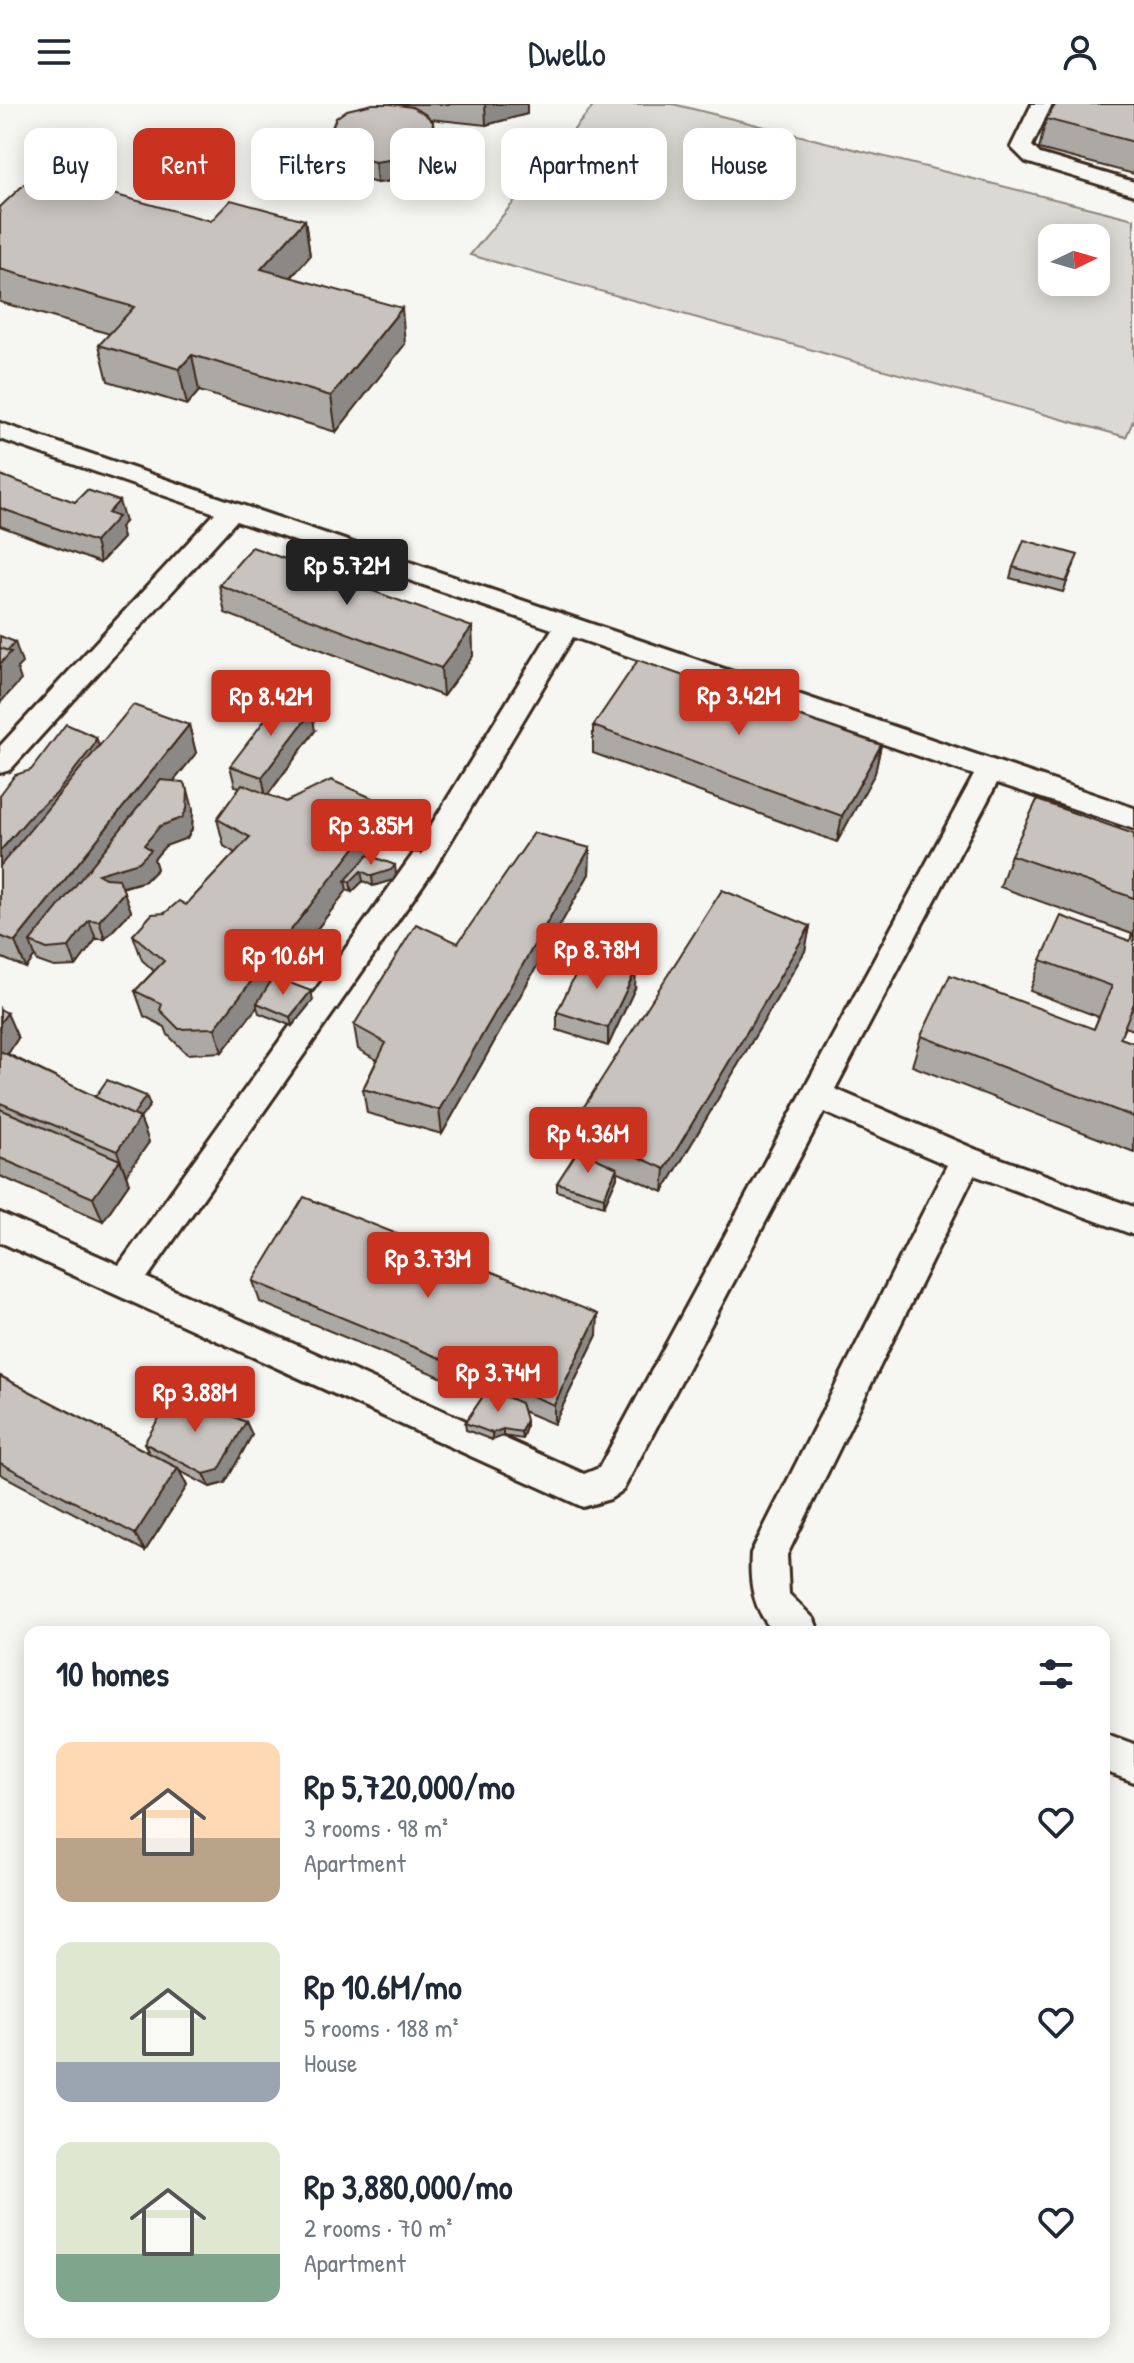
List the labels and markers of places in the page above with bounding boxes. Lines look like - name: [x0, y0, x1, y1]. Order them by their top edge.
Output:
- pin: Rp 5.72M: [264, 539, 430, 607]
- pin: Rp 3.42M: [656, 669, 822, 737]
- pin: Rp 8.42M: [188, 670, 354, 738]
- pin: Rp 3.85M: [288, 799, 454, 867]
- pin: Rp 8.78M: [514, 923, 680, 991]
- pin: Rp 10.6M: [200, 929, 366, 997]
- pin: Rp 4.36M: [505, 1107, 671, 1175]
- pin: Rp 3.73M: [345, 1232, 511, 1300]
- pin: Rp 3.74M: [415, 1346, 581, 1414]
- pin: Rp 3.88M: [112, 1366, 278, 1434]

